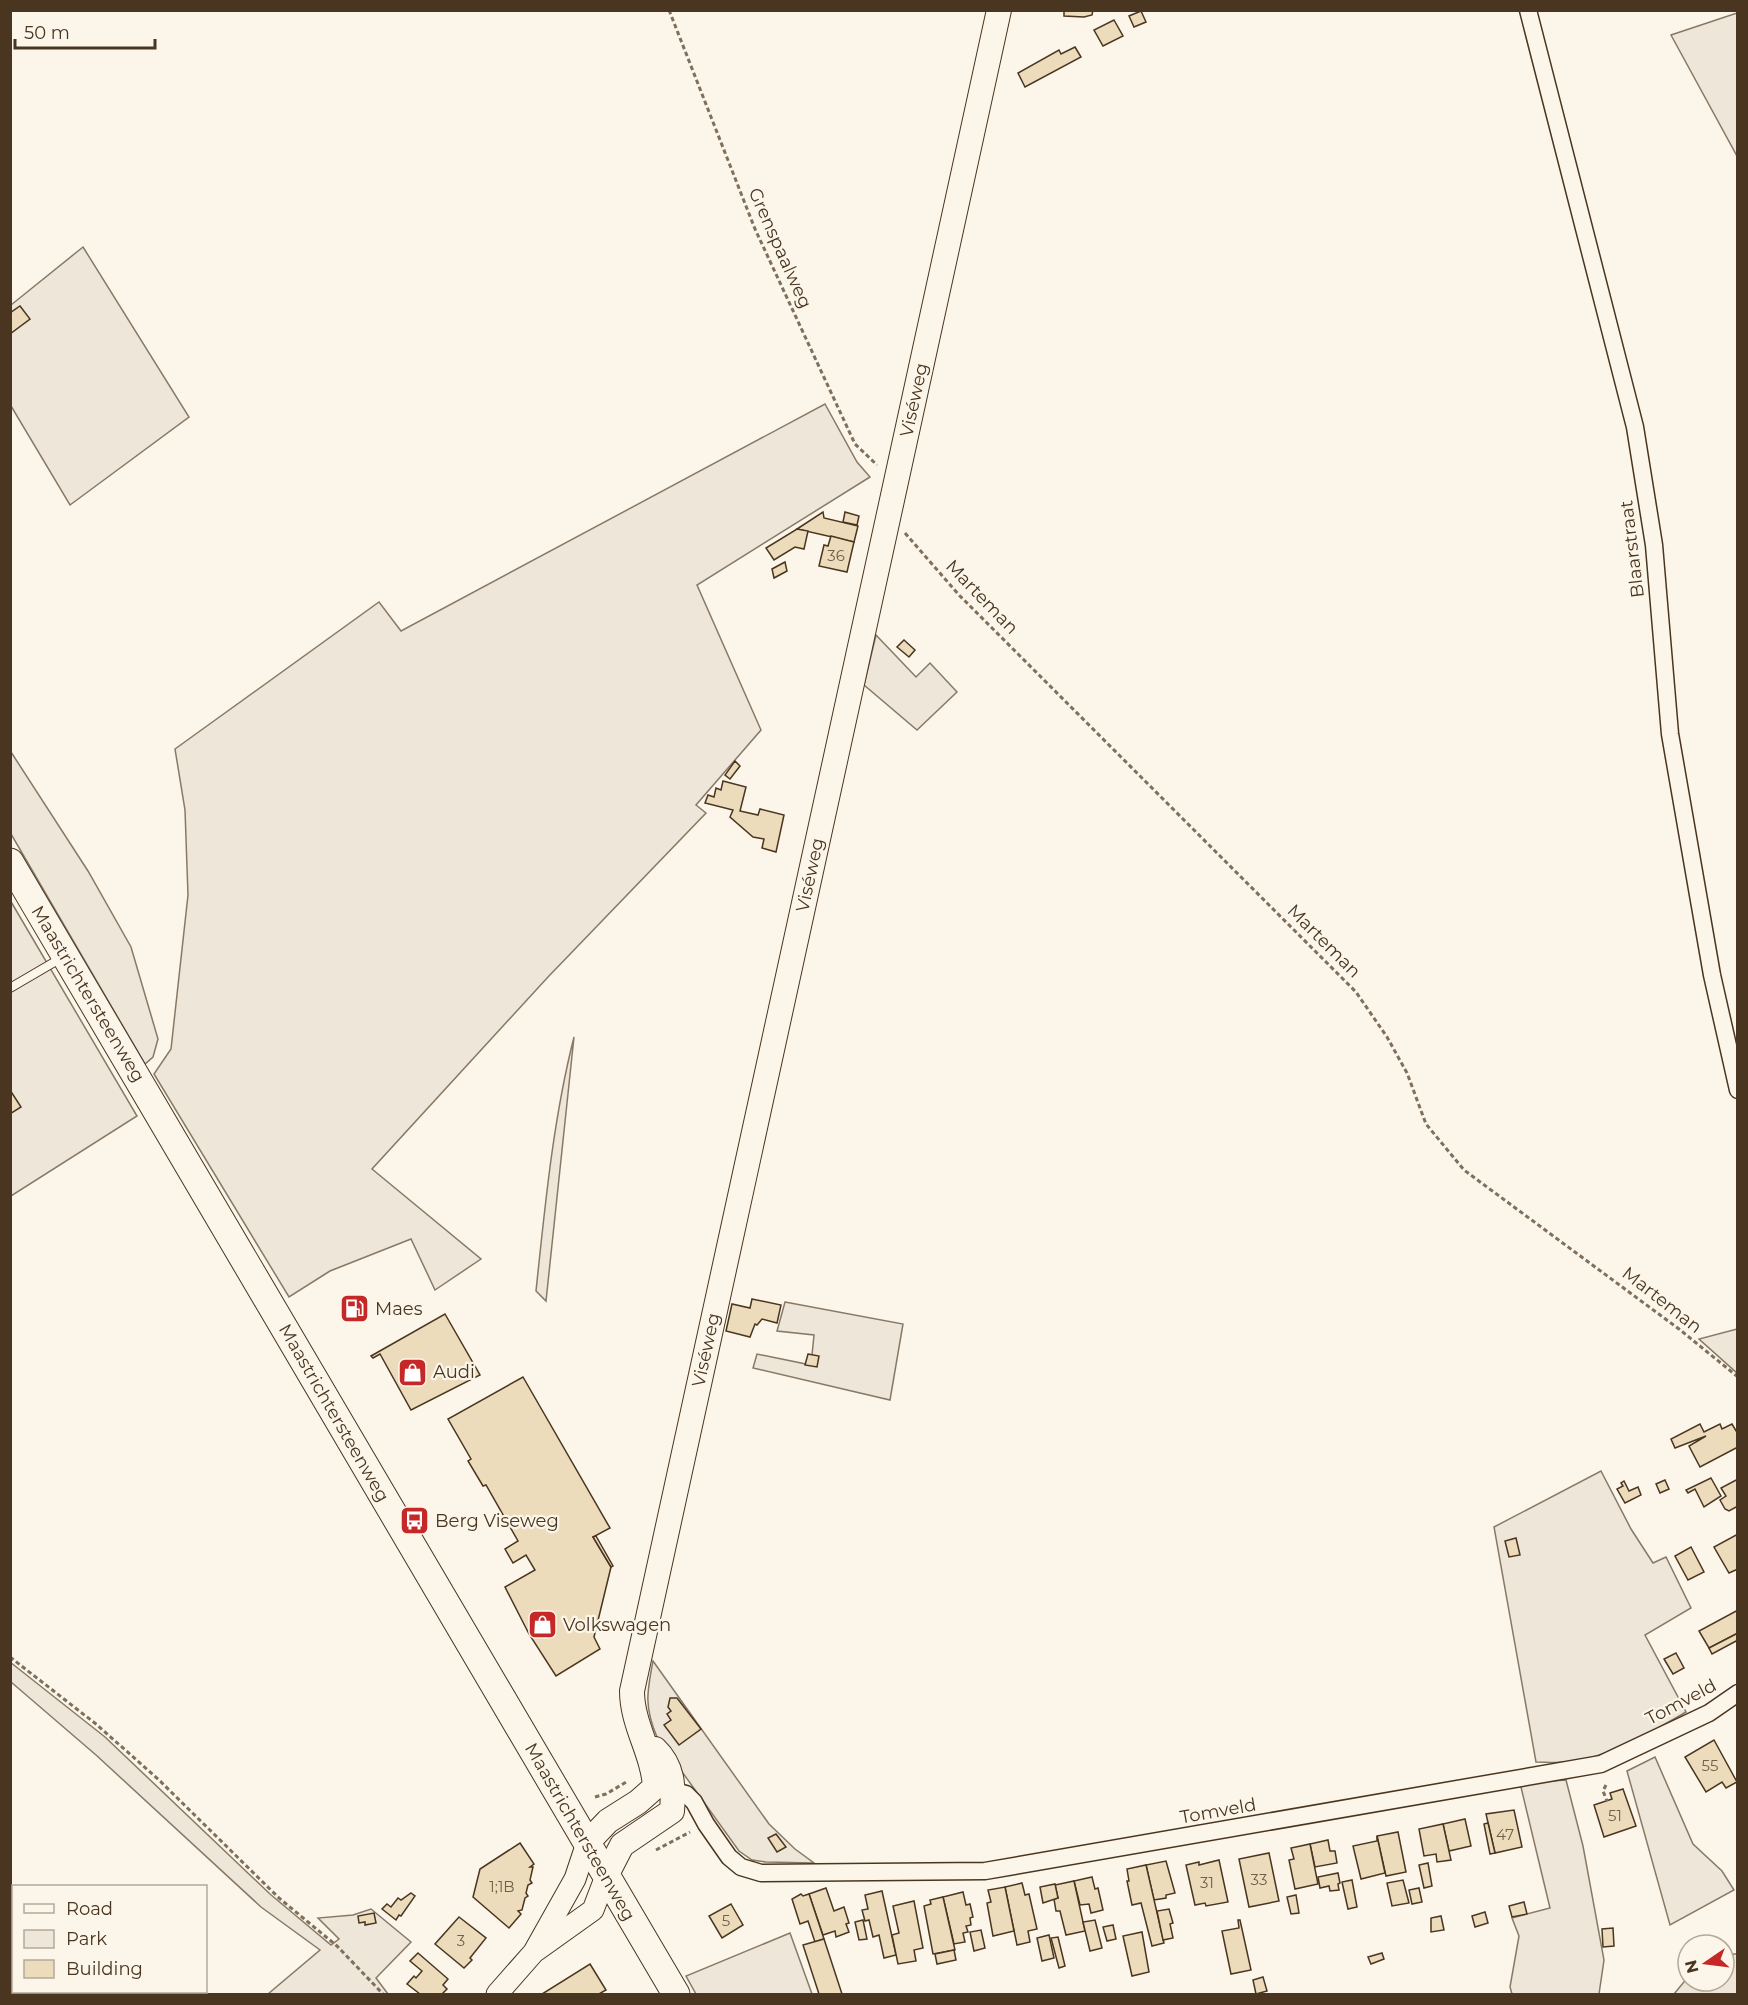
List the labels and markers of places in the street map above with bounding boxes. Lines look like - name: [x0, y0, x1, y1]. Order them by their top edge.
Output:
- fuel station icon: Maes: [338, 1293, 370, 1325]
- place label: Maes: [375, 1298, 423, 1320]
- shop icon: Audi: [396, 1356, 428, 1388]
- place label: Audi: [433, 1361, 475, 1383]
- bus stop icon: Berg Viseweg: [398, 1505, 430, 1537]
- place label: Berg Viseweg: [435, 1510, 559, 1532]
- shop icon: Volkswagen: [526, 1609, 558, 1641]
- place label: Volkswagen: [563, 1614, 671, 1636]

